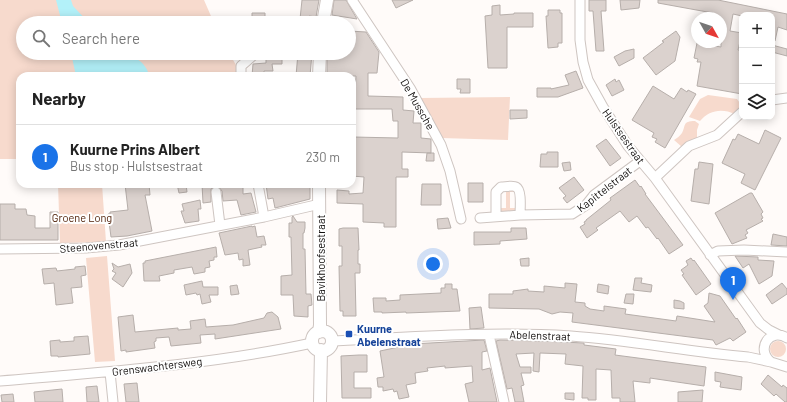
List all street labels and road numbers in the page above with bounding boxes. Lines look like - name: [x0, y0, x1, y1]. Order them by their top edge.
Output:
- street label: De Mussche: [398, 76, 438, 132]
- street label: Hulstsestraat: [600, 106, 648, 166]
- street label: Kapittelstraat: [574, 164, 634, 214]
- street label: Bavikhoofsestraat: [314, 215, 327, 301]
- street label: Steenovenstraat: [59, 235, 139, 255]
- street label: Abelenstraat: [509, 327, 571, 343]
- street label: Grenswachtersweg: [111, 354, 203, 378]

